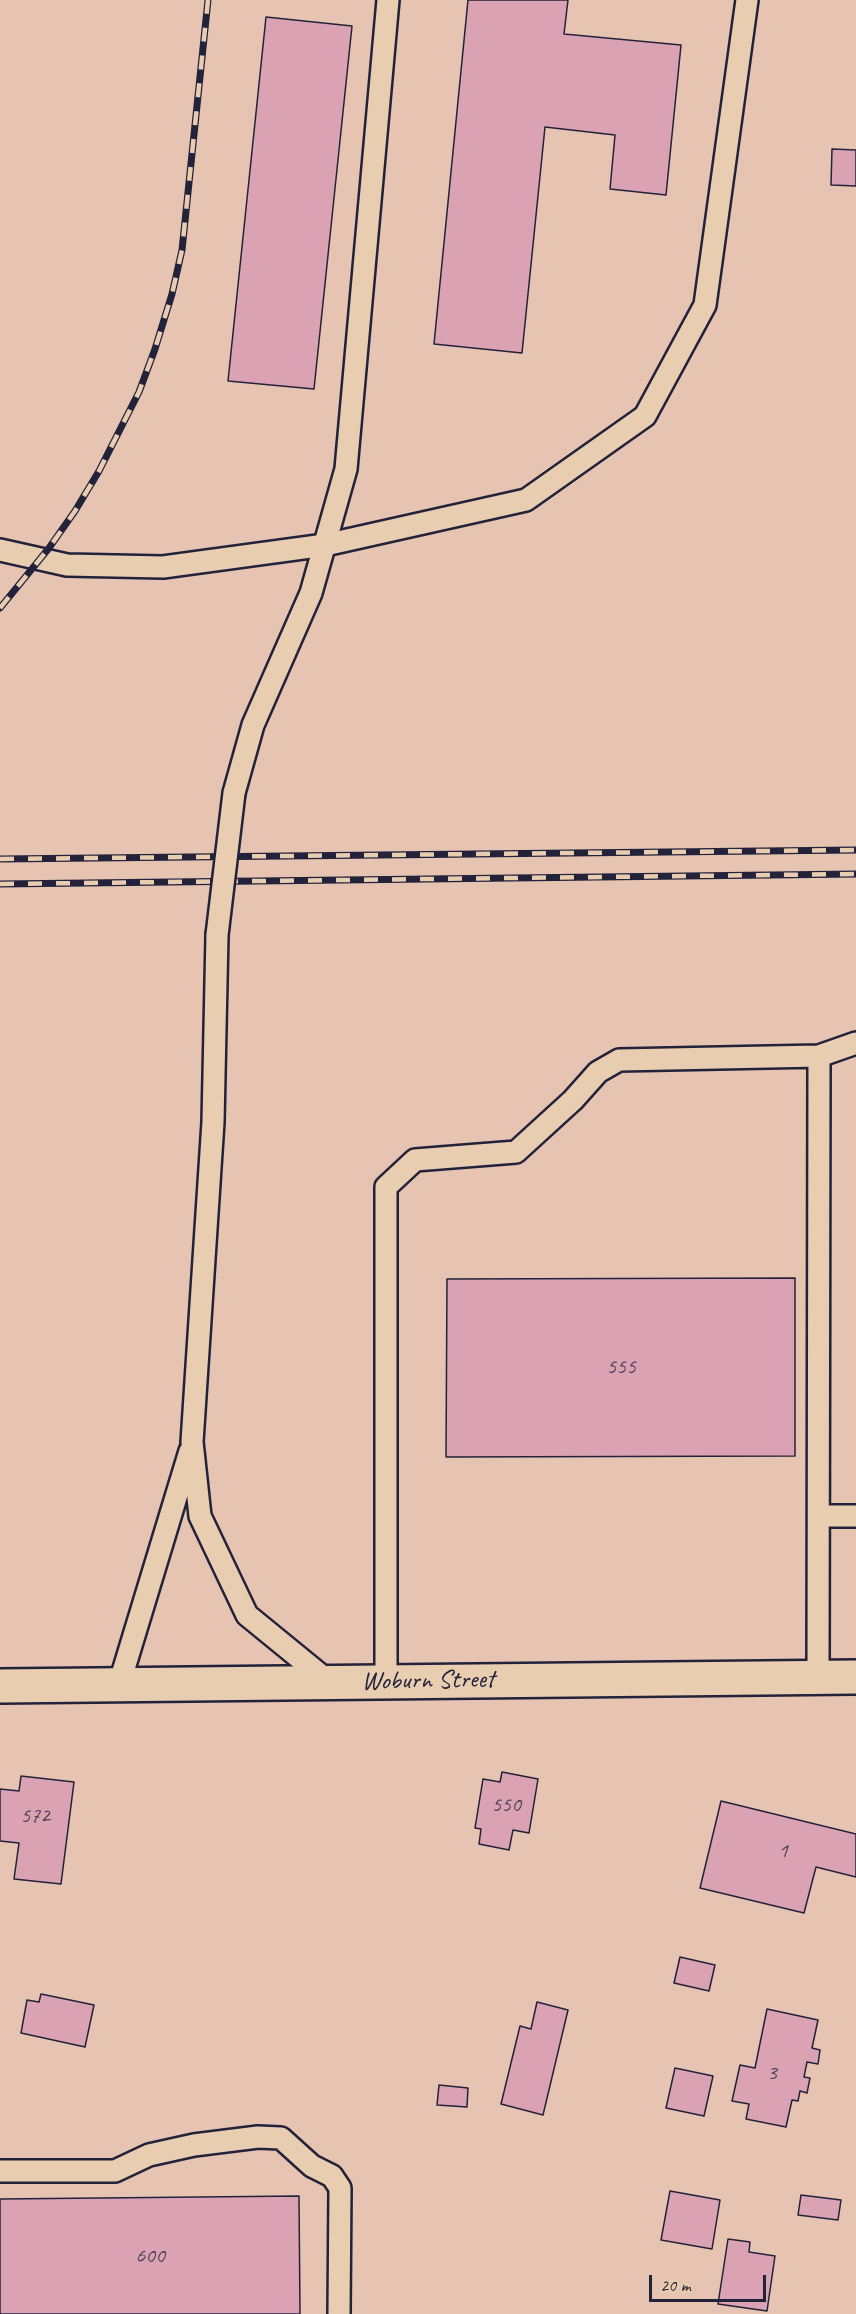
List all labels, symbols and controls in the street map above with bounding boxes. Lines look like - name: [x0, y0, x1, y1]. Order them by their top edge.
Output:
- house number: 555: [606, 1354, 636, 1380]
- street label: Woburn Street: [361, 1664, 495, 1698]
- house number: 550: [491, 1792, 521, 1818]
- house number: 572: [20, 1803, 50, 1829]
- house number: 1: [778, 1838, 788, 1864]
- house number: 3: [767, 2060, 777, 2086]
- house number: 600: [135, 2243, 165, 2269]
- scale bar: [652, 2263, 769, 2301]
- text: 20 m: [660, 2274, 691, 2296]

